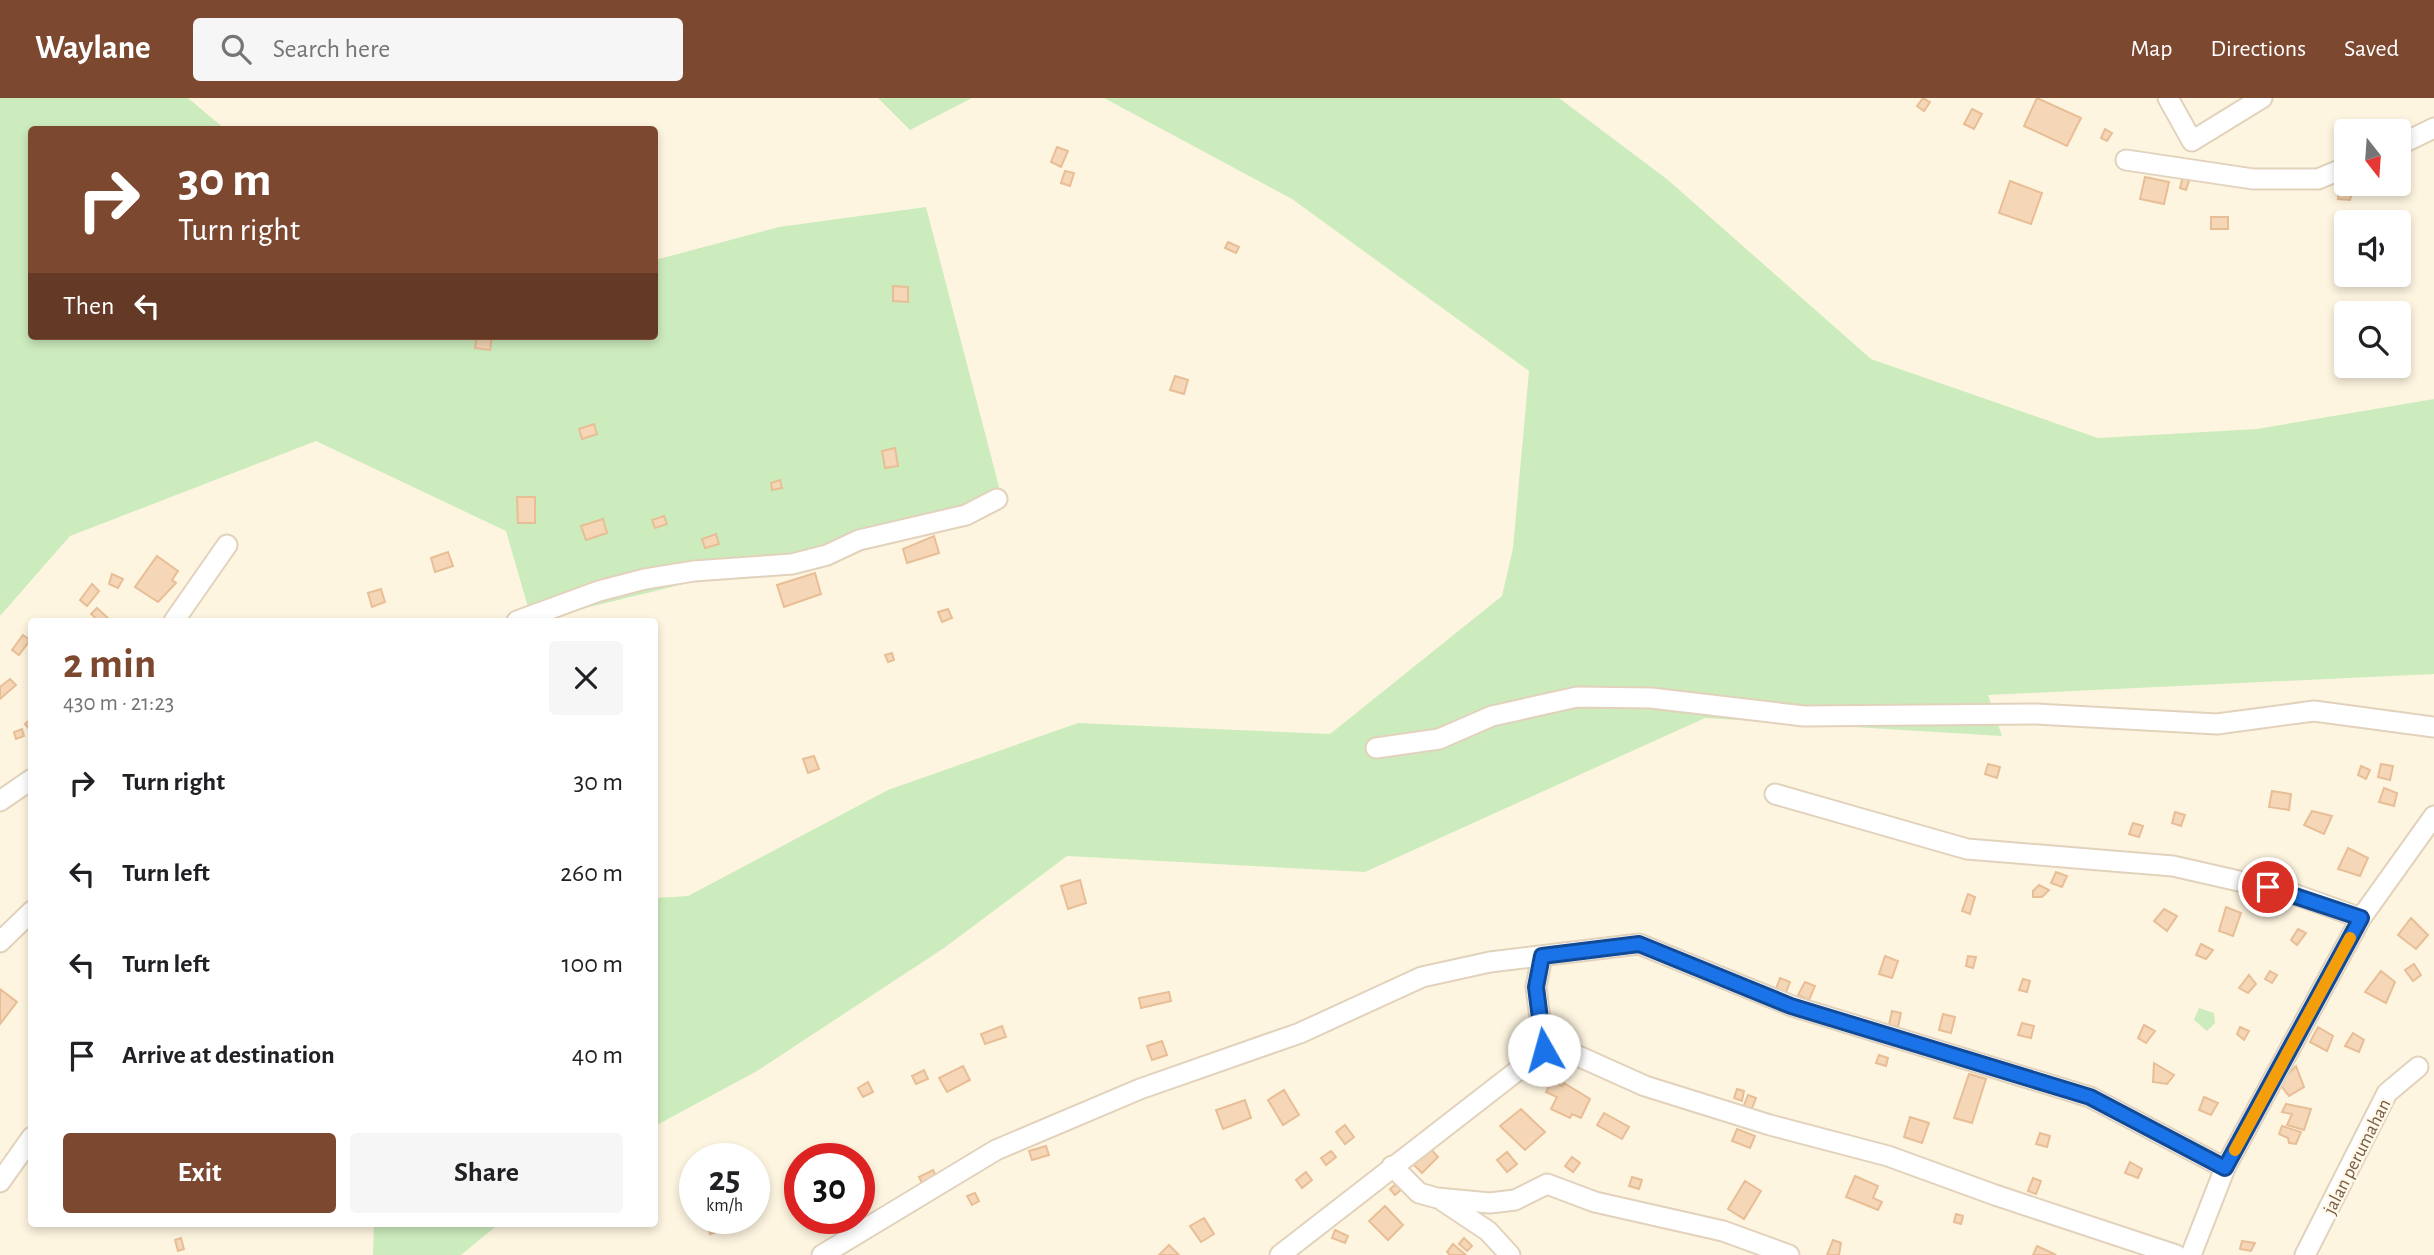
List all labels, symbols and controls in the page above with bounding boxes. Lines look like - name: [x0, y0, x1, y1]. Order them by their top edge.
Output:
- search box: [193, 18, 683, 81]
- icon: search: [217, 30, 255, 68]
- text: Waylane: [35, 32, 151, 65]
- text: Search here: [273, 36, 390, 62]
- text: Map: [2130, 37, 2172, 61]
- text: Directions: [2210, 37, 2306, 61]
- text: Saved: [2344, 37, 2399, 61]
- north arrow: [2334, 119, 2412, 196]
- map controls: [2334, 119, 2411, 378]
- icon: right: [63, 154, 154, 245]
- text: 30 m: [178, 156, 272, 205]
- button: sound: [2334, 210, 2411, 287]
- text: Turn right: [178, 214, 300, 246]
- icon: left: [128, 287, 166, 325]
- text: Then: [63, 293, 114, 319]
- button: search: [2334, 301, 2411, 378]
- button: close: [549, 641, 623, 715]
- text: 2 min: [63, 643, 156, 685]
- text: 430 m · 21:23: [63, 692, 174, 715]
- icon: right: [63, 764, 101, 802]
- text: Turn right: [122, 769, 225, 795]
- text: 30 m: [573, 769, 623, 795]
- icon: left: [63, 855, 101, 893]
- pin: [2238, 857, 2298, 917]
- text: Turn left: [122, 860, 210, 886]
- text: 260 m: [560, 860, 623, 886]
- icon: arrive: [2249, 868, 2287, 906]
- icon: left: [63, 946, 101, 984]
- text: Turn left: [122, 951, 210, 977]
- text: 100 m: [562, 951, 623, 977]
- position arrow: [1507, 1013, 1581, 1087]
- icon: arrive: [63, 1037, 101, 1075]
- text: Arrive at destination: [122, 1042, 335, 1068]
- text: 40 m: [572, 1042, 623, 1068]
- street label: jalan perumahan: [2320, 1096, 2394, 1217]
- button: Exit: [63, 1133, 336, 1213]
- button: Share: [350, 1133, 623, 1213]
- speed limit sign: 30: [784, 1143, 875, 1234]
- text: 25: [709, 1162, 740, 1197]
- text: km/h: [706, 1197, 743, 1215]

